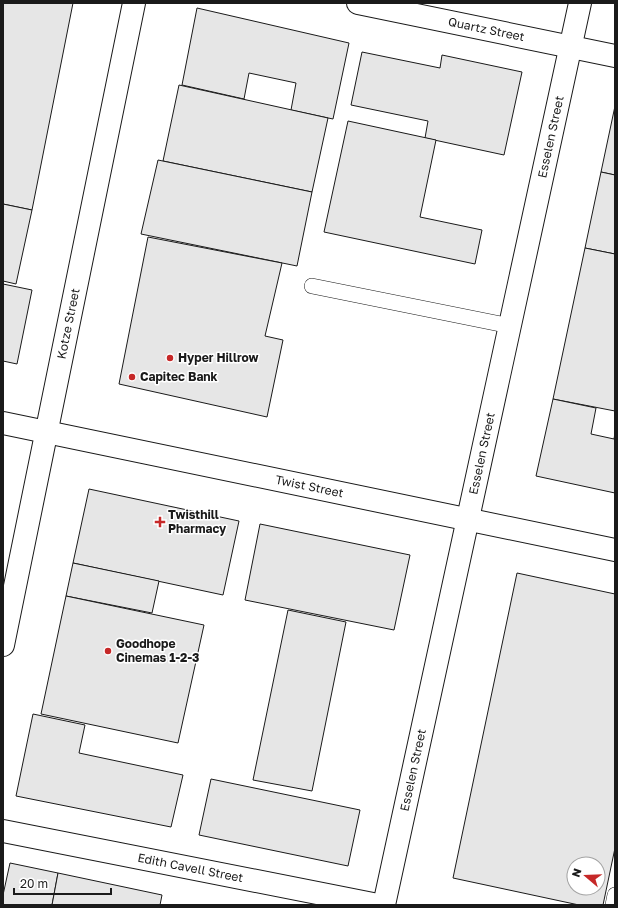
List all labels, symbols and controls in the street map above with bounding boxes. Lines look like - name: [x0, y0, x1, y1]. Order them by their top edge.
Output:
- street label: Quartz Street: [447, 14, 526, 44]
- street label: Esselen Street: [534, 94, 567, 179]
- street label: Kotze Street: [54, 287, 83, 360]
- place label: Hyper Hillrow: [178, 350, 259, 365]
- marker: Hyper Hillrow: [165, 353, 175, 363]
- place label: Capitec Bank: [140, 369, 218, 384]
- marker: Capitec Bank: [127, 372, 137, 382]
- street label: Esselen Street: [465, 411, 498, 496]
- street label: Twist Street: [274, 472, 345, 501]
- place label: Twisthill Pharmacy: [168, 507, 227, 536]
- marker: Twisthill Pharmacy: [155, 517, 165, 527]
- place label: Goodhope Cinemas 1-2-3: [116, 636, 199, 665]
- marker: Goodhope Cinemas 1-2-3: [103, 646, 113, 656]
- street label: Esselen Street: [397, 727, 429, 813]
- street label: Edith Cavell Street: [136, 850, 245, 885]
- north arrow: [566, 856, 606, 896]
- text: N: [569, 867, 584, 879]
- scale bar: [14, 870, 111, 896]
- text: 20 m: [20, 876, 48, 891]

